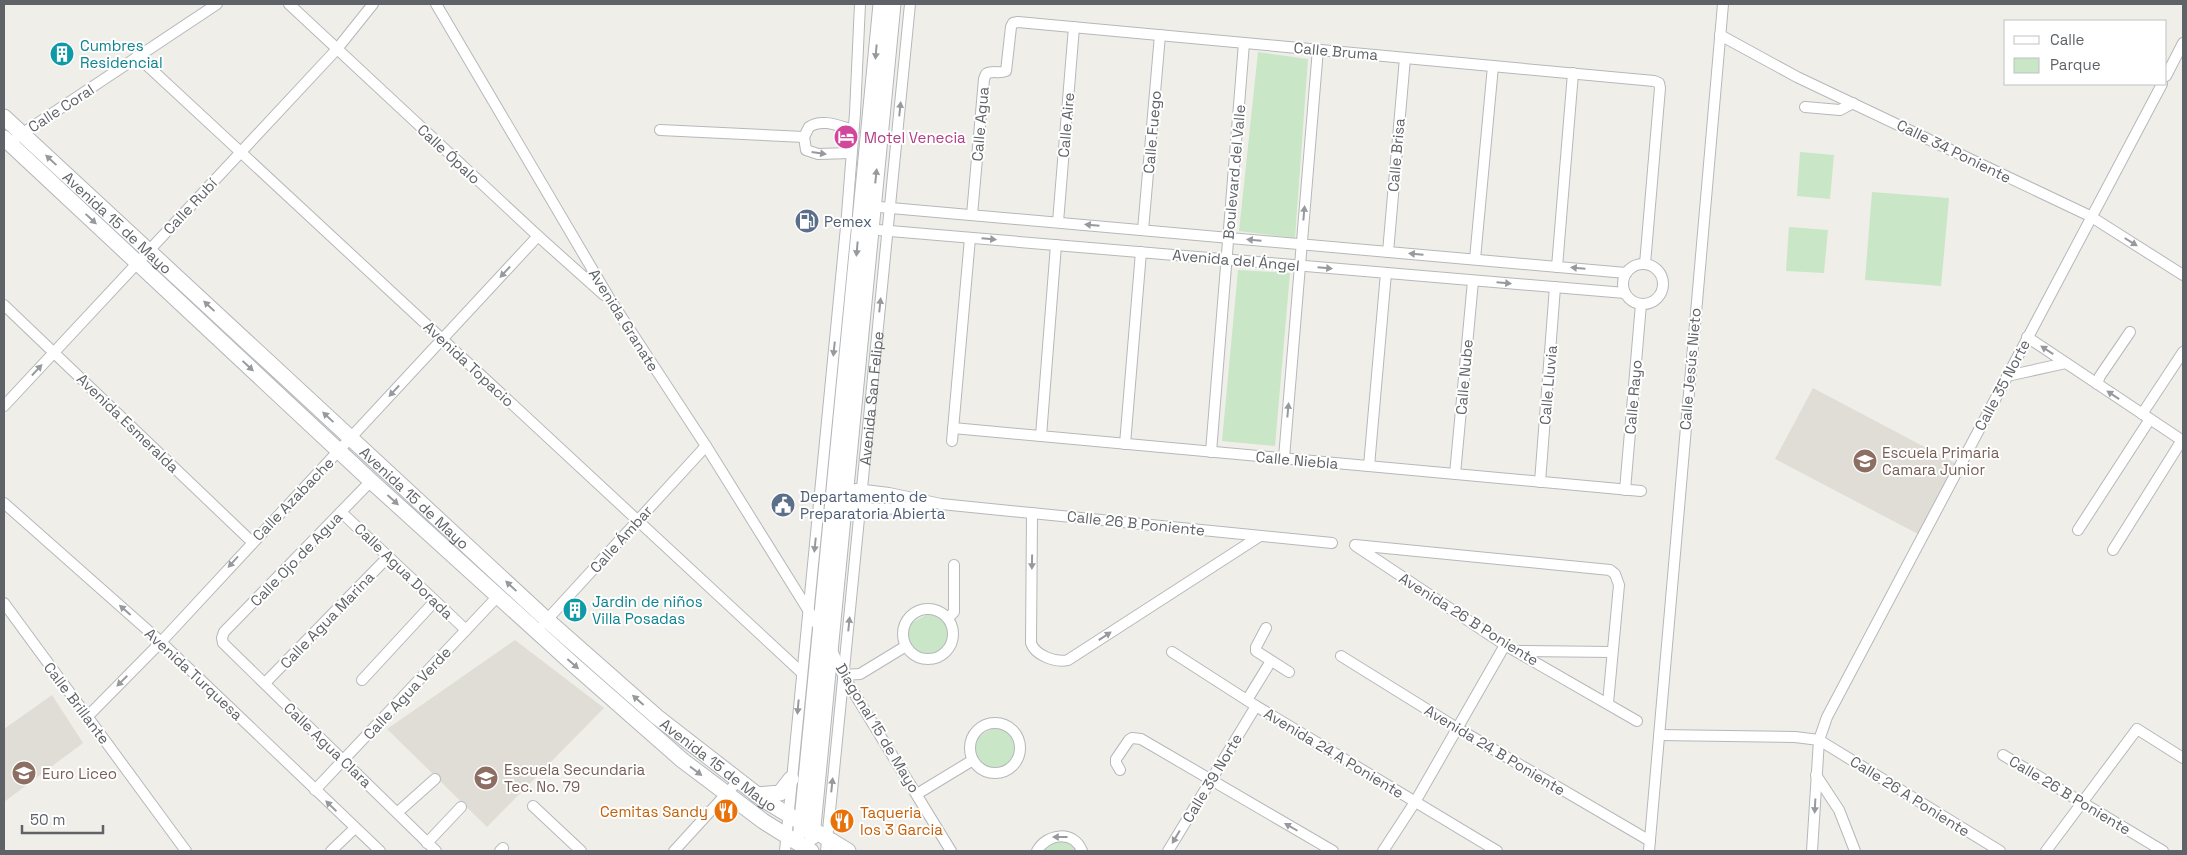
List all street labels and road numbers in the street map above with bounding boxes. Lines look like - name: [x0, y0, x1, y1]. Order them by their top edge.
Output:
- street label: Calle Bruma: [1293, 38, 1379, 64]
- street label: Calle Coral: [24, 80, 98, 136]
- street label: Calle Agua: [967, 85, 993, 162]
- street label: Calle Fuego: [1139, 90, 1165, 174]
- street label: Calle Aire: [1054, 91, 1078, 158]
- street label: Boulevard del Valle: [1219, 104, 1249, 240]
- street label: Calle 34 Poniente: [1894, 115, 2014, 187]
- street label: Calle Brisa: [1383, 117, 1409, 193]
- street label: Calle Ópalo: [413, 120, 485, 188]
- street label: Avenida 15 de Mayo: [59, 167, 176, 278]
- street label: Calle Rubí: [159, 174, 221, 238]
- street label: Avenida del Ángel: [1172, 245, 1300, 275]
- street label: Avenida Granate: [585, 265, 663, 375]
- street label: Calle Jesús Nieto: [1675, 307, 1705, 431]
- street label: Avenida Topacio: [420, 317, 518, 411]
- street label: Avenida San Felipe: [855, 330, 887, 466]
- street label: Calle 35 Norte: [1970, 336, 2034, 434]
- street label: Calle Nube: [1451, 338, 1477, 416]
- street label: Calle Lluvia: [1535, 344, 1561, 426]
- street label: Calle Rayo: [1620, 359, 1646, 435]
- street label: Avenida Esmeralda: [73, 369, 183, 477]
- street label: Avenida 15 de Mayo: [356, 442, 474, 553]
- street label: Calle Niebla: [1255, 447, 1339, 473]
- street label: Calle Azabache: [248, 453, 338, 545]
- street label: Calle Ámbar: [586, 501, 657, 577]
- street label: Calle 26 B Poniente: [1066, 506, 1206, 540]
- street label: Calle Ojo de Agua: [246, 507, 346, 610]
- street label: Calle Agua Dorada: [351, 519, 458, 623]
- street label: Calle Agua Marina: [276, 567, 378, 673]
- street label: Avenida 26 B Poniente: [1396, 568, 1542, 670]
- street label: Avenida Turquesa: [141, 624, 247, 724]
- street label: Calle Agua Verde: [359, 642, 455, 743]
- street label: Calle Brillante: [40, 658, 114, 748]
- street label: Diagonal 15 de Mayo: [832, 660, 924, 796]
- street label: Calle Agua Clara: [280, 698, 376, 792]
- street label: Avenida 24 B Poniente: [1421, 700, 1569, 800]
- street label: Avenida 24 A Poniente: [1261, 704, 1408, 802]
- street label: Avenida 15 de Mayo: [657, 714, 781, 815]
- street label: Calle 39 Norte: [1178, 730, 1246, 826]
- street label: Calle 26 A Poniente: [1847, 751, 1973, 841]
- street label: Calle 26 B Poniente: [2006, 751, 2134, 839]

